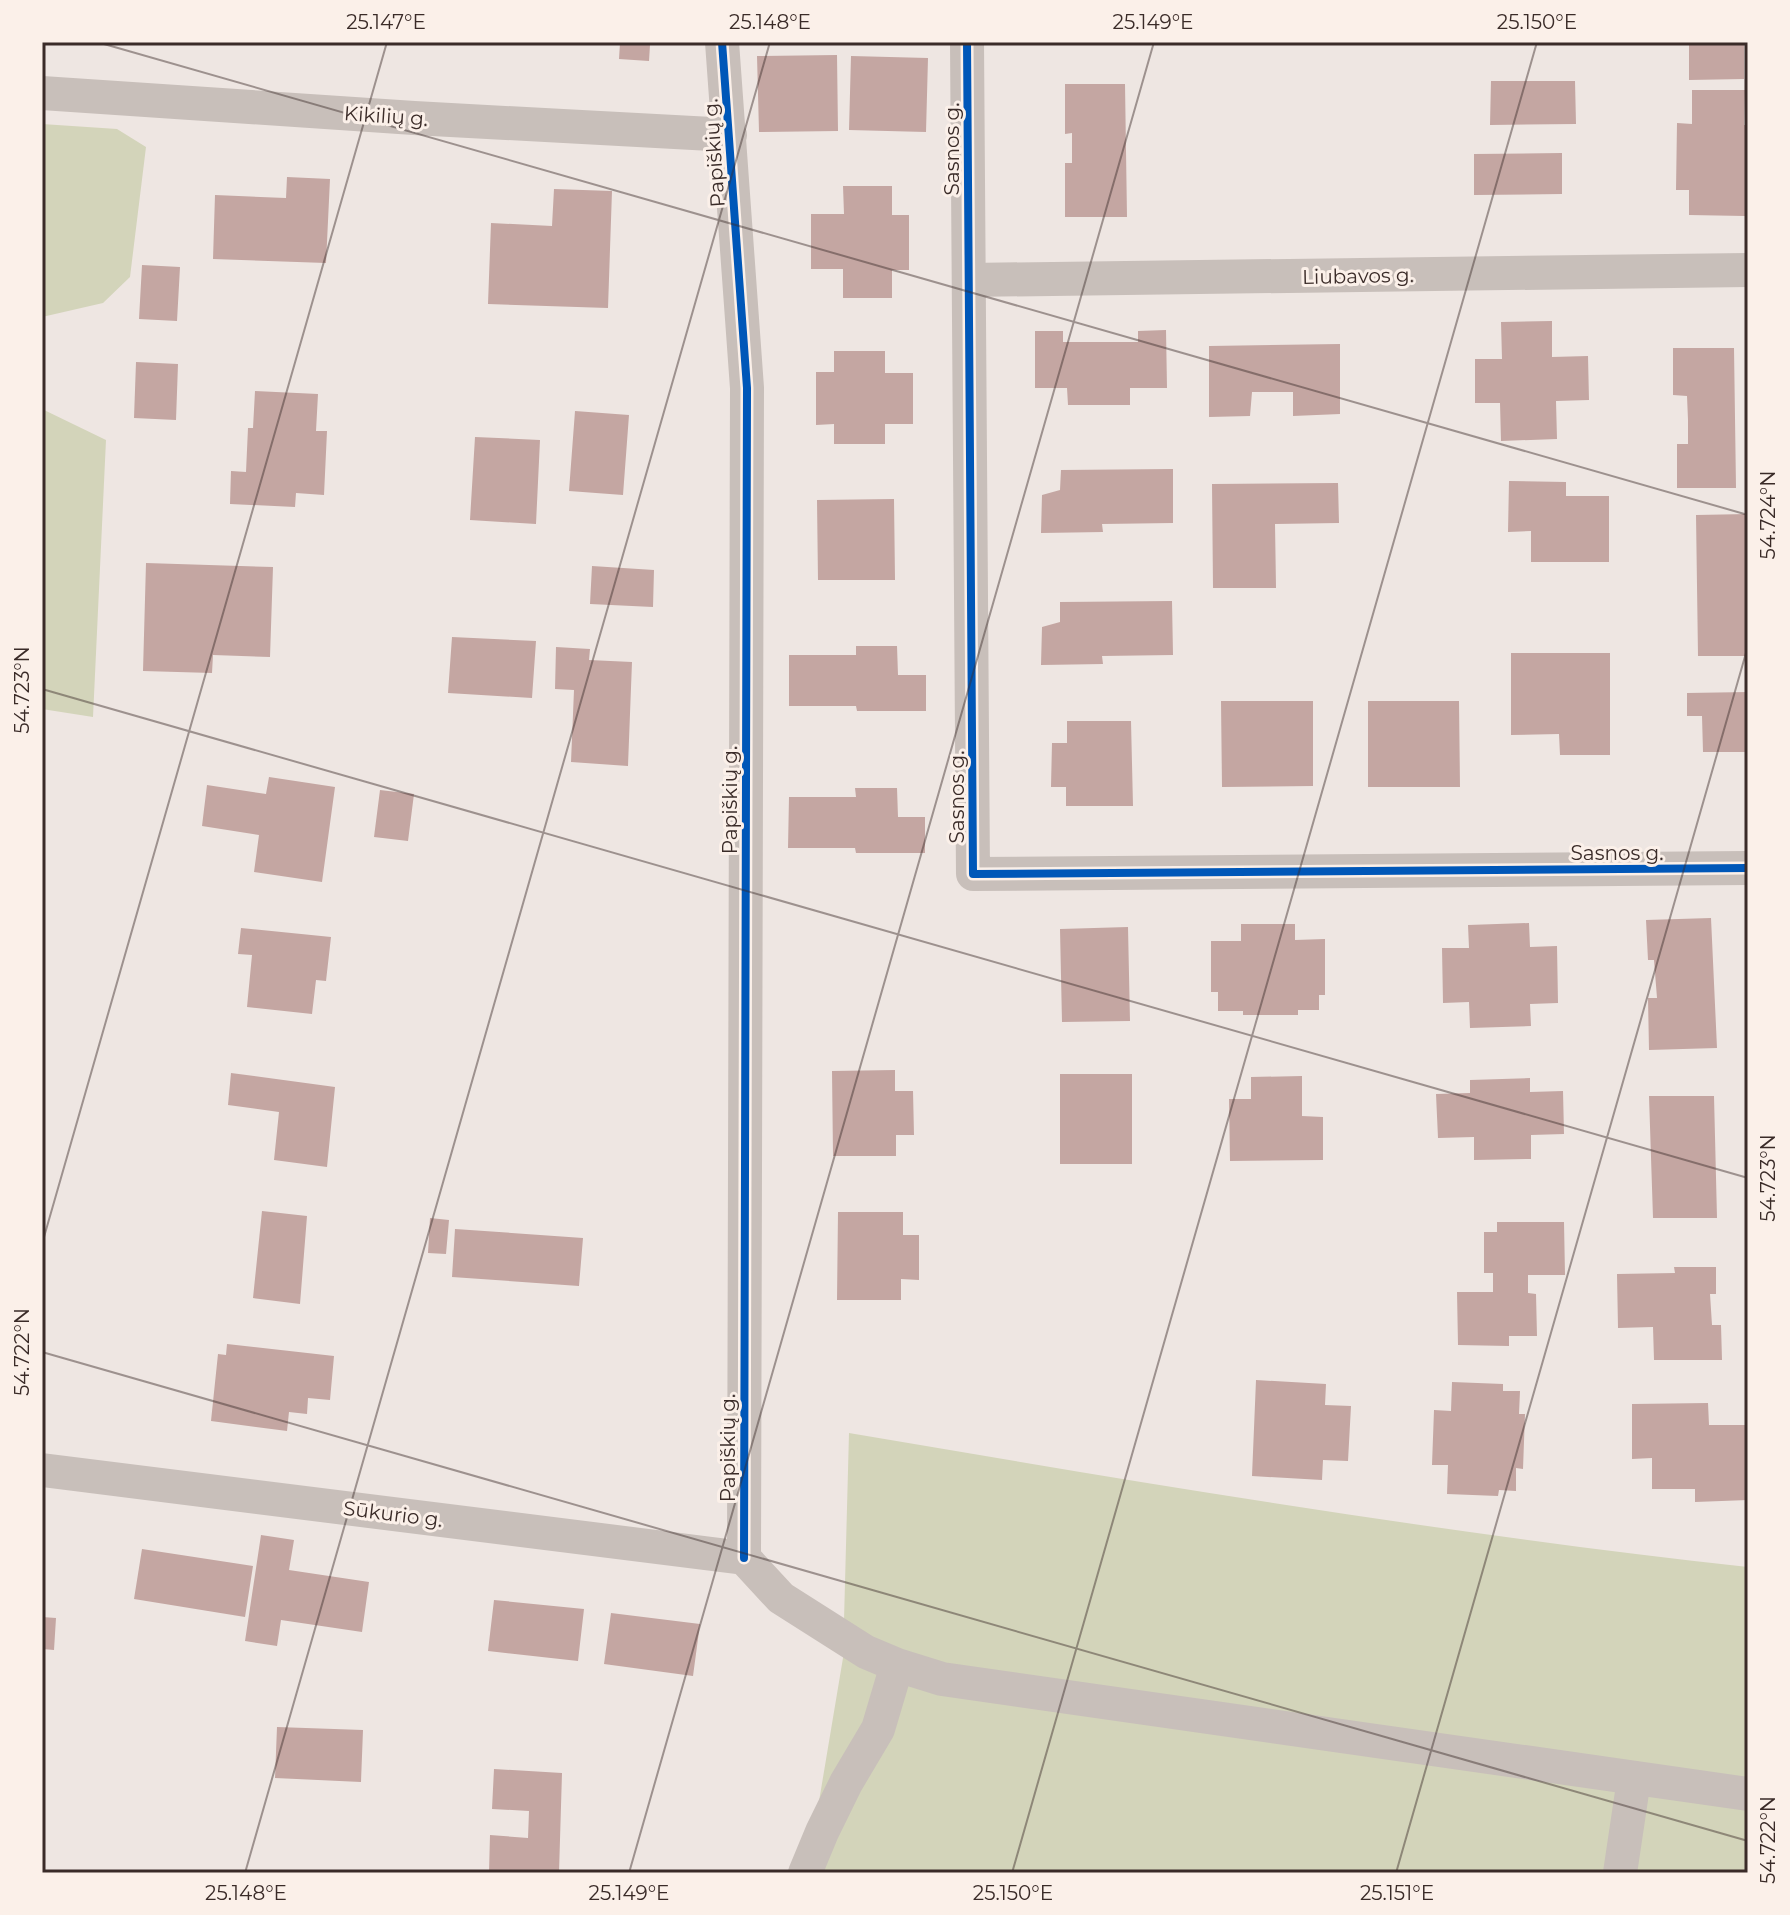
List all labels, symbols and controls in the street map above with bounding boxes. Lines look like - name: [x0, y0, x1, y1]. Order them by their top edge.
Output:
- text: 25.147°E: [346, 10, 426, 34]
- text: 25.148°E: [729, 10, 811, 34]
- text: 25.149°E: [1113, 10, 1193, 34]
- text: 25.150°E: [1497, 10, 1577, 34]
- street label: Papiškių g.: [698, 98, 730, 208]
- street label: Kikilių g.: [343, 101, 429, 131]
- street label: Sasnos g.: [940, 103, 964, 195]
- street label: Liubavos g.: [1302, 263, 1414, 289]
- text: 54.724°N: [1756, 471, 1780, 559]
- text: 54.723°N: [10, 646, 34, 734]
- street label: Papiškių g.: [718, 746, 742, 854]
- street label: Sasnos g.: [945, 751, 969, 843]
- street label: Sasnos g.: [1571, 841, 1663, 865]
- text: 54.723°N: [1756, 1134, 1780, 1222]
- text: 54.722°N: [10, 1308, 34, 1396]
- street label: Papiškių g.: [716, 1394, 740, 1502]
- street label: Sūkurio g.: [342, 1496, 444, 1532]
- text: 54.722°N: [1756, 1796, 1780, 1884]
- text: 25.148°E: [205, 1881, 287, 1905]
- text: 25.149°E: [589, 1881, 669, 1905]
- text: 25.150°E: [973, 1881, 1053, 1905]
- text: 25.151°E: [1360, 1881, 1434, 1905]

